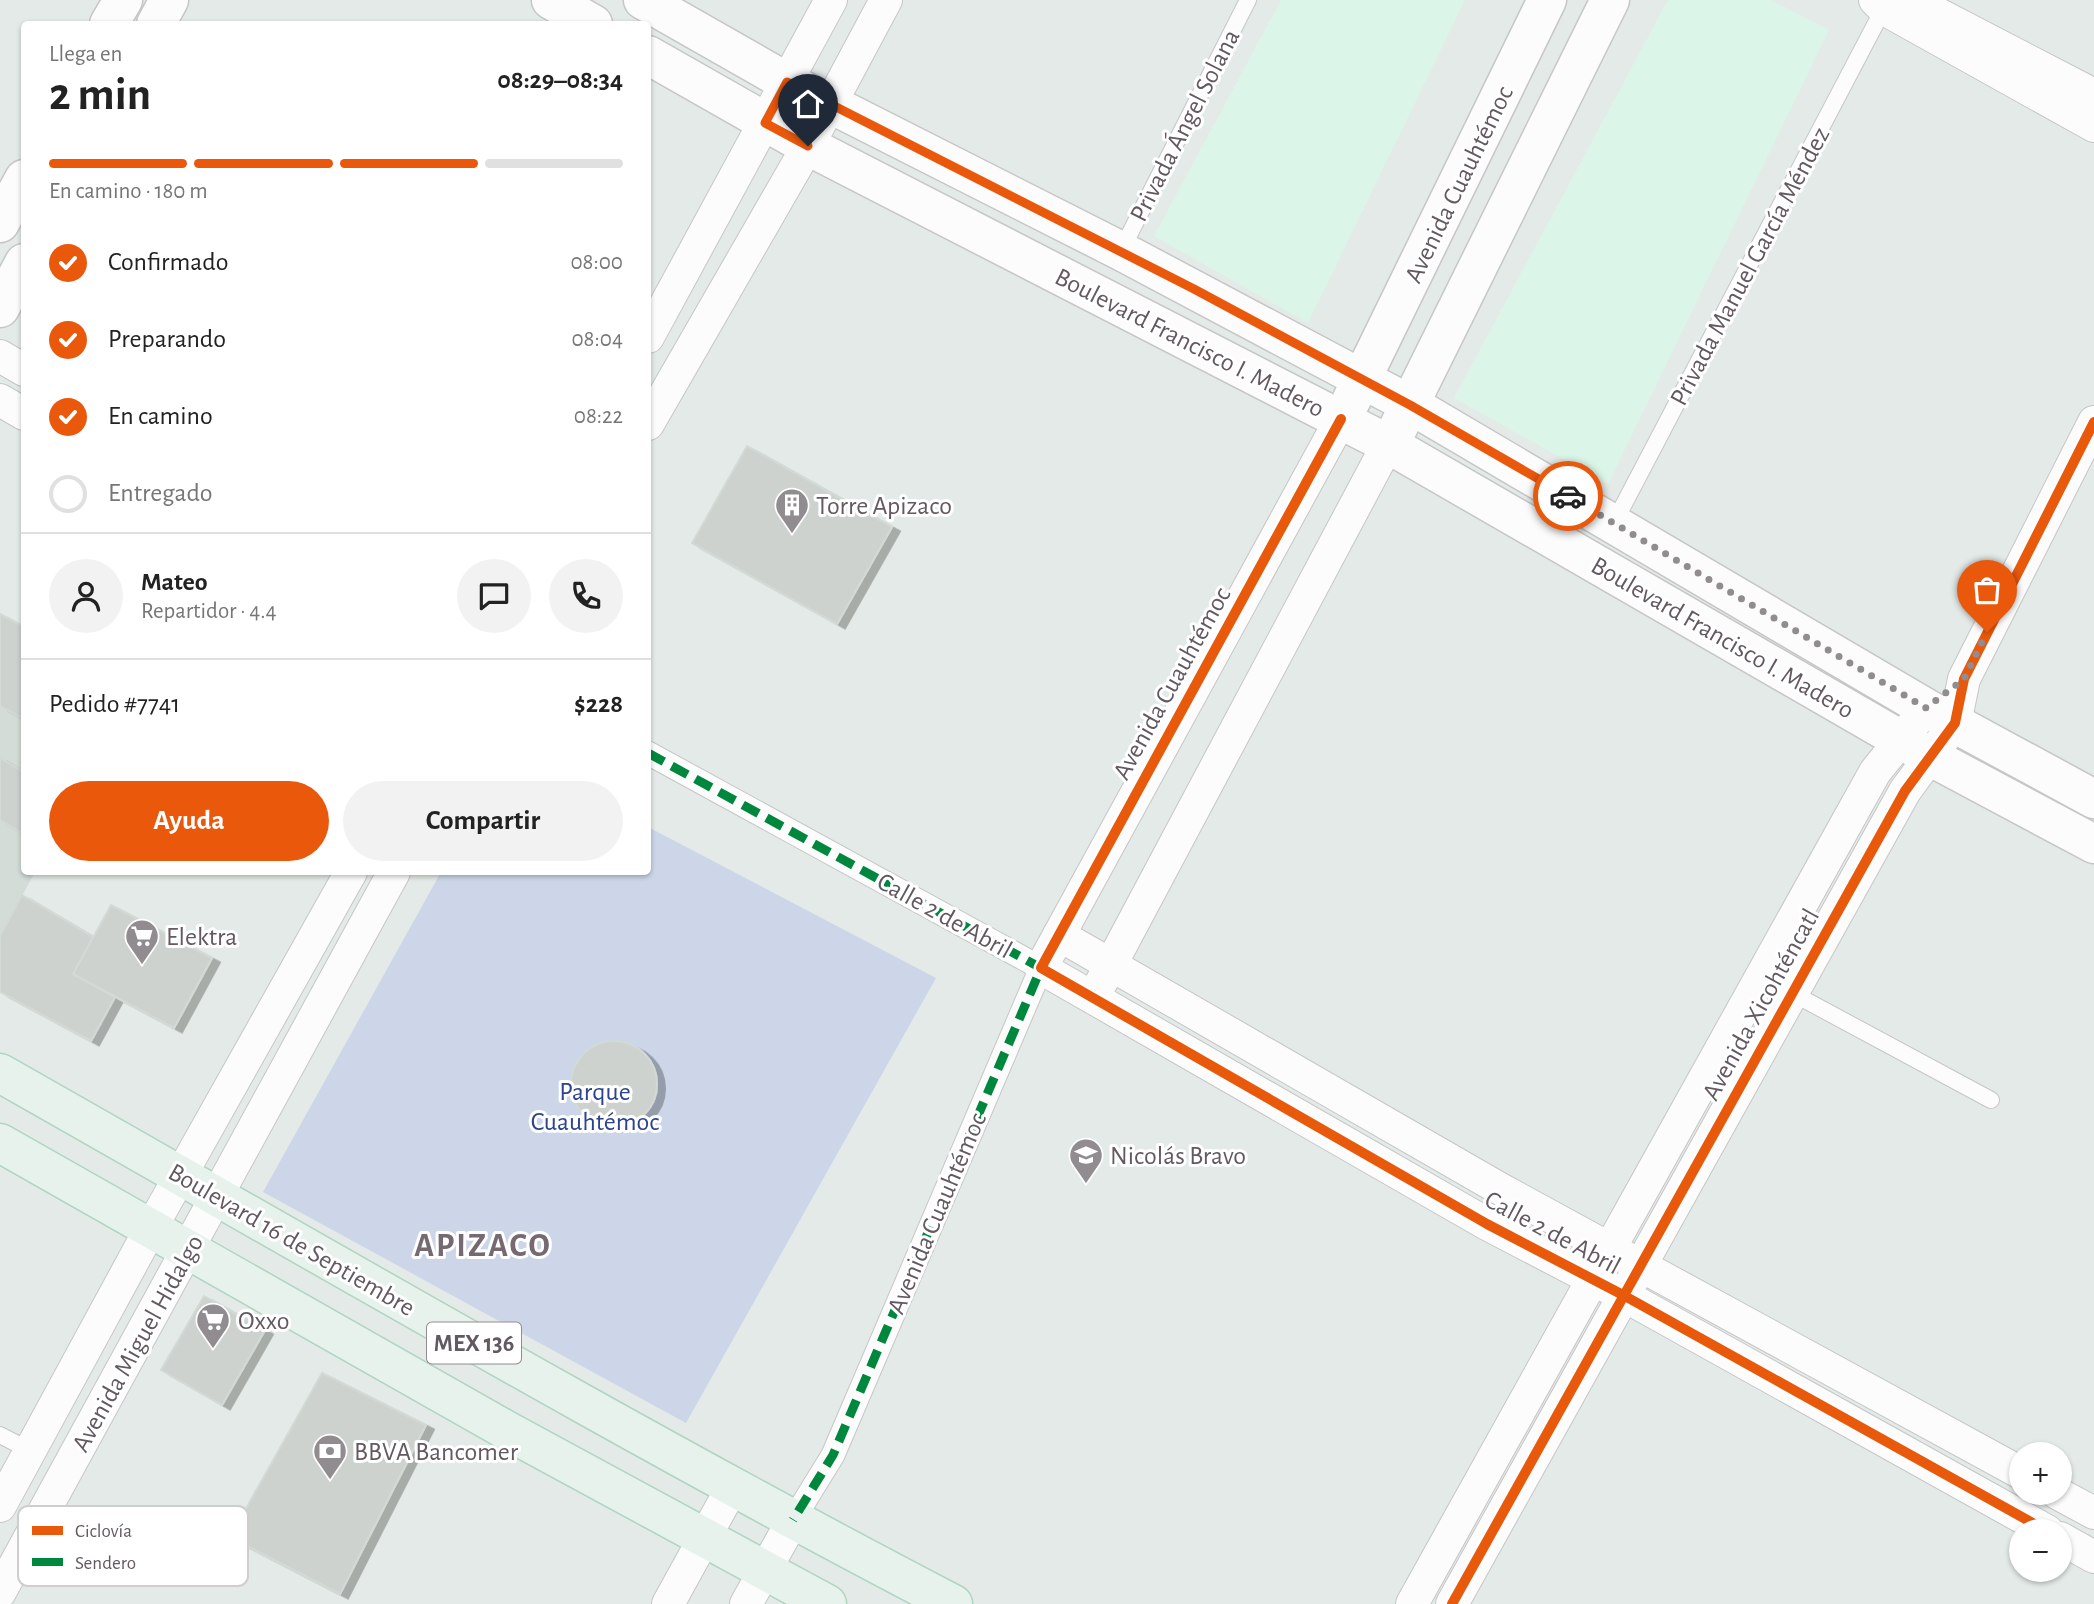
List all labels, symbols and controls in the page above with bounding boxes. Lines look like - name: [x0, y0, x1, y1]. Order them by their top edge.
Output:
- street label: Privada Ángel Solana: [1123, 24, 1245, 226]
- text: Llega en: [49, 43, 122, 66]
- text: 08:29–08:34: [497, 67, 623, 93]
- text: 2 min: [49, 72, 151, 118]
- pin: [778, 74, 838, 146]
- street label: Avenida Cuauhtémoc: [1400, 82, 1518, 287]
- icon: home: [789, 85, 827, 123]
- street label: Privada Manuel García Méndez: [1665, 123, 1834, 410]
- text: En camino · 180 m: [49, 180, 208, 203]
- icon: check: [49, 244, 87, 282]
- text: Confirmado: [108, 249, 229, 275]
- text: 08:00: [570, 251, 623, 274]
- street label: Boulevard Francisco I. Madero: [1051, 264, 1328, 422]
- icon: check: [49, 321, 87, 359]
- text: Preparando: [108, 326, 226, 352]
- text: 08:04: [571, 328, 623, 351]
- icon: check: [49, 398, 87, 436]
- text: En camino: [108, 403, 213, 429]
- text: 08:22: [574, 405, 623, 428]
- courier: [1533, 461, 1603, 531]
- icon: car: [1549, 477, 1587, 515]
- text: Entregado: [108, 480, 213, 506]
- building icon: Torre Apizaco: [773, 486, 811, 535]
- place label: Torre Apizaco: [816, 493, 952, 519]
- street label: Boulevard Francisco I. Madero: [1587, 552, 1858, 724]
- button: person: [49, 559, 123, 633]
- button: chat: [457, 559, 531, 633]
- button: phone: [549, 559, 623, 633]
- pin: [1957, 560, 2017, 632]
- text: Mateo: [141, 569, 208, 595]
- icon: bag: [1968, 571, 2006, 609]
- street label: Avenida Cuauhtémoc: [1108, 583, 1235, 784]
- text: Repartidor · 4.4: [141, 600, 277, 623]
- text: Pedido #7741: [49, 691, 180, 717]
- text: $228: [574, 691, 623, 717]
- button: Ayuda: [49, 781, 329, 861]
- button: Compartir: [343, 781, 623, 861]
- street label: Calle 2 de Abril: [873, 868, 1016, 964]
- street label: Avenida Xicohténcatl: [1698, 904, 1824, 1105]
- supermarket icon: Elektra: [123, 917, 161, 966]
- place label: Elektra: [166, 924, 237, 950]
- park label: Parque Cuauhtémoc: [531, 1079, 659, 1135]
- street label: Avenida Cuauhtémoc: [883, 1109, 991, 1318]
- school or university icon: Nicolás Bravo: [1067, 1136, 1105, 1185]
- place label: Nicolás Bravo: [1110, 1143, 1246, 1169]
- street label: Boulevard 16 de Septiembre: [164, 1159, 419, 1321]
- street label: Calle 2 de Abril: [1480, 1186, 1625, 1280]
- district label: APIZACO: [414, 1230, 552, 1263]
- street label: Avenida Miguel Hidalgo: [67, 1231, 208, 1456]
- supermarket icon: Oxxo: [194, 1301, 232, 1350]
- place label: Oxxo: [238, 1308, 289, 1334]
- road number: MEX 136: [427, 1322, 521, 1364]
- bank icon: BBVA Bancomer: [311, 1432, 349, 1481]
- place label: BBVA Bancomer: [354, 1439, 519, 1465]
- map controls: [2009, 1442, 2072, 1582]
- button: +: [2009, 1442, 2072, 1505]
- legend: [18, 1506, 248, 1586]
- button: −: [2009, 1519, 2072, 1582]
- text: Ciclovía: [75, 1522, 132, 1541]
- text: Sendero: [75, 1554, 136, 1573]

